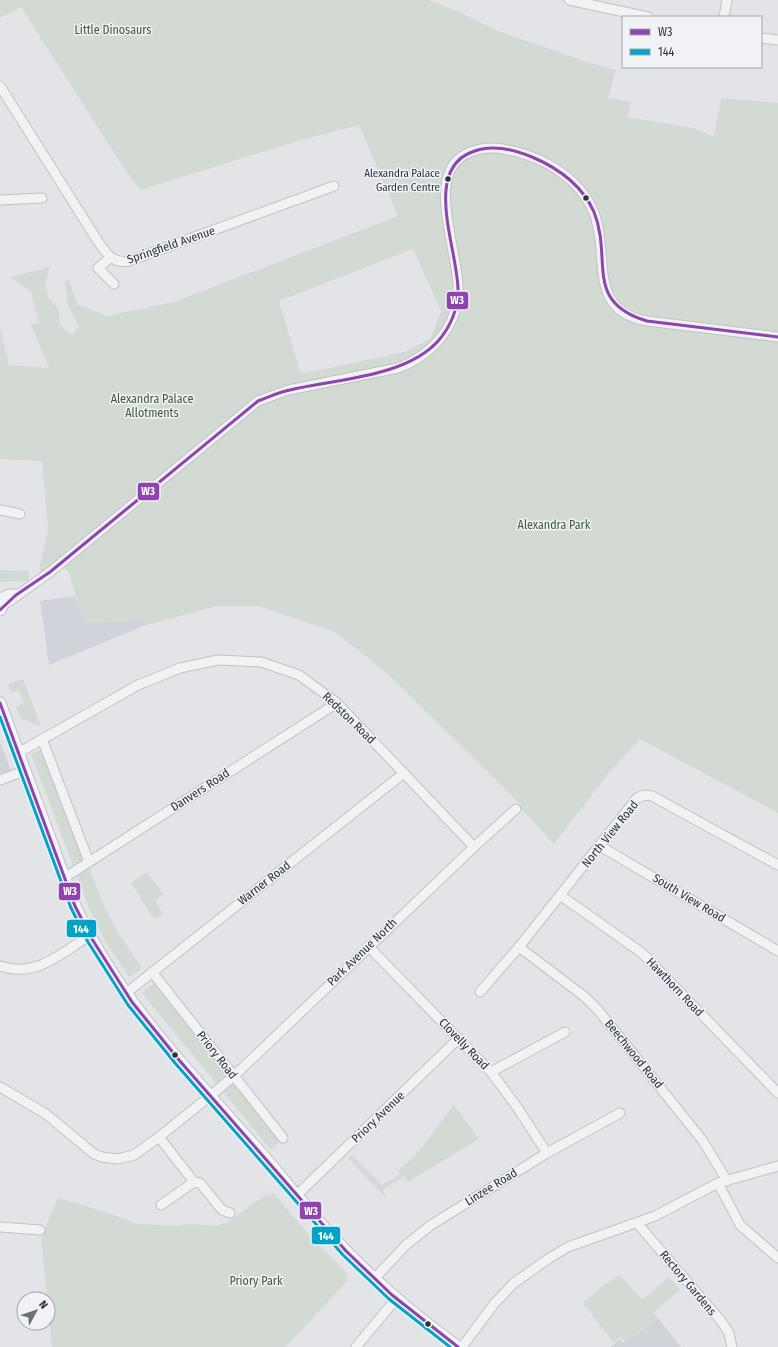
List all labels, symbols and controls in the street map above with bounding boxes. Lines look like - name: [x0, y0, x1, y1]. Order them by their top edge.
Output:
- legend: [622, 16, 762, 68]
- park label: Little Dinosaurs: [75, 23, 151, 37]
- text: W3: [658, 25, 672, 39]
- text: 144: [658, 45, 674, 59]
- place label: Alexandra Palace Garden Centre: [364, 167, 440, 194]
- marker: Alexandra Palace Garden Centre: [443, 174, 453, 184]
- unlabelled marker: [581, 193, 591, 203]
- street label: Springfield Avenue: [125, 223, 217, 267]
- line badge: W3: [446, 291, 469, 310]
- text: W3: [450, 294, 464, 307]
- park label: Alexandra Palace Allotments: [111, 392, 193, 420]
- line badge: W3: [137, 482, 160, 501]
- text: W3: [141, 485, 155, 498]
- park label: Alexandra Park: [518, 518, 591, 532]
- street label: Redston Road: [320, 689, 378, 747]
- street label: Danvers Road: [168, 766, 232, 814]
- street label: North View Road: [579, 798, 641, 870]
- street label: Warner Road: [235, 858, 293, 908]
- street label: South View Road: [650, 871, 728, 925]
- line badge: W3: [58, 882, 81, 901]
- text: W3: [63, 885, 77, 898]
- street label: Park Avenue North: [324, 915, 400, 989]
- line badge: 144: [66, 919, 97, 938]
- text: 144: [73, 923, 89, 936]
- street label: Hawthorn Road: [644, 955, 706, 1019]
- street label: Clovelly Road: [436, 1015, 492, 1073]
- street label: Beechwood Road: [602, 1017, 666, 1091]
- street label: Priory Road: [194, 1028, 240, 1082]
- unlabelled marker: [170, 1050, 180, 1060]
- street label: Priory Avenue: [349, 1088, 407, 1146]
- street label: Linzee Road: [462, 1165, 520, 1209]
- line badge: W3: [299, 1201, 322, 1220]
- text: W3: [304, 1205, 318, 1218]
- line badge: 144: [311, 1226, 341, 1245]
- text: 144: [318, 1230, 334, 1243]
- street label: Rectory Gardens: [657, 1248, 719, 1318]
- park label: Priory Park: [229, 1274, 283, 1288]
- north arrow: [16, 1291, 56, 1331]
- text: N: [36, 1298, 50, 1312]
- unlabelled marker: [423, 1319, 433, 1329]

